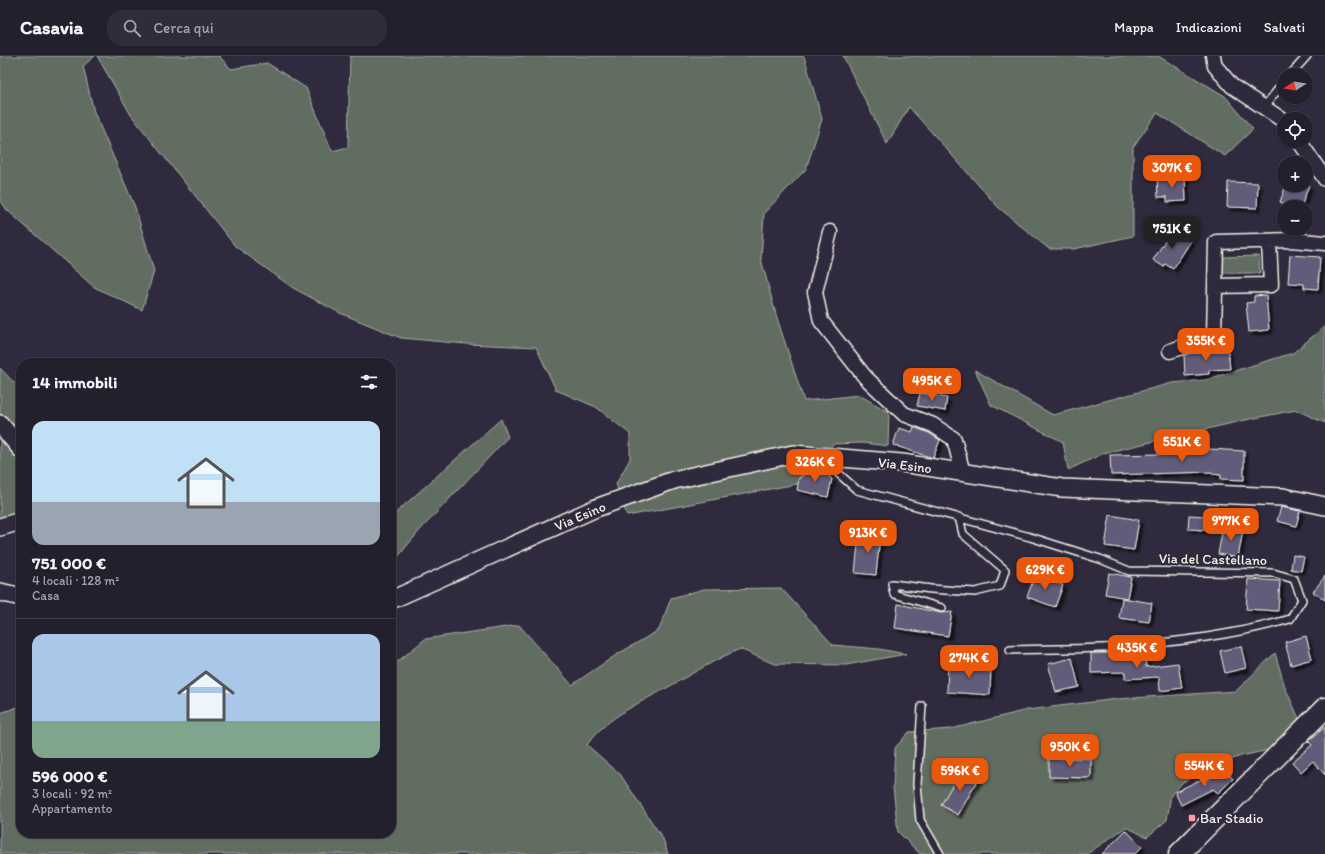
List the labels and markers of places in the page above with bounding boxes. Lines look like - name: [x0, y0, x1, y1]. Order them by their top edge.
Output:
- pin: 307K €: [1139, 155, 1205, 189]
- pin: 751K €: [1139, 216, 1205, 250]
- pin: 355K €: [1173, 328, 1239, 362]
- pin: 495K €: [899, 368, 965, 402]
- pin: 551K €: [1149, 429, 1215, 463]
- pin: 326K €: [782, 449, 848, 483]
- pin: 977K €: [1198, 508, 1264, 542]
- pin: 913K €: [835, 520, 901, 554]
- pin: 629K €: [1012, 557, 1078, 591]
- pin: 435K €: [1104, 635, 1170, 669]
- pin: 274K €: [936, 645, 1002, 679]
- pin: 950K €: [1037, 734, 1103, 768]
- pin: 554K €: [1171, 753, 1237, 787]
- pin: 596K €: [927, 758, 993, 792]
- place label: Bar Stadio: [1200, 810, 1263, 827]
- marker: Bar Stadio: [1187, 813, 1197, 823]

